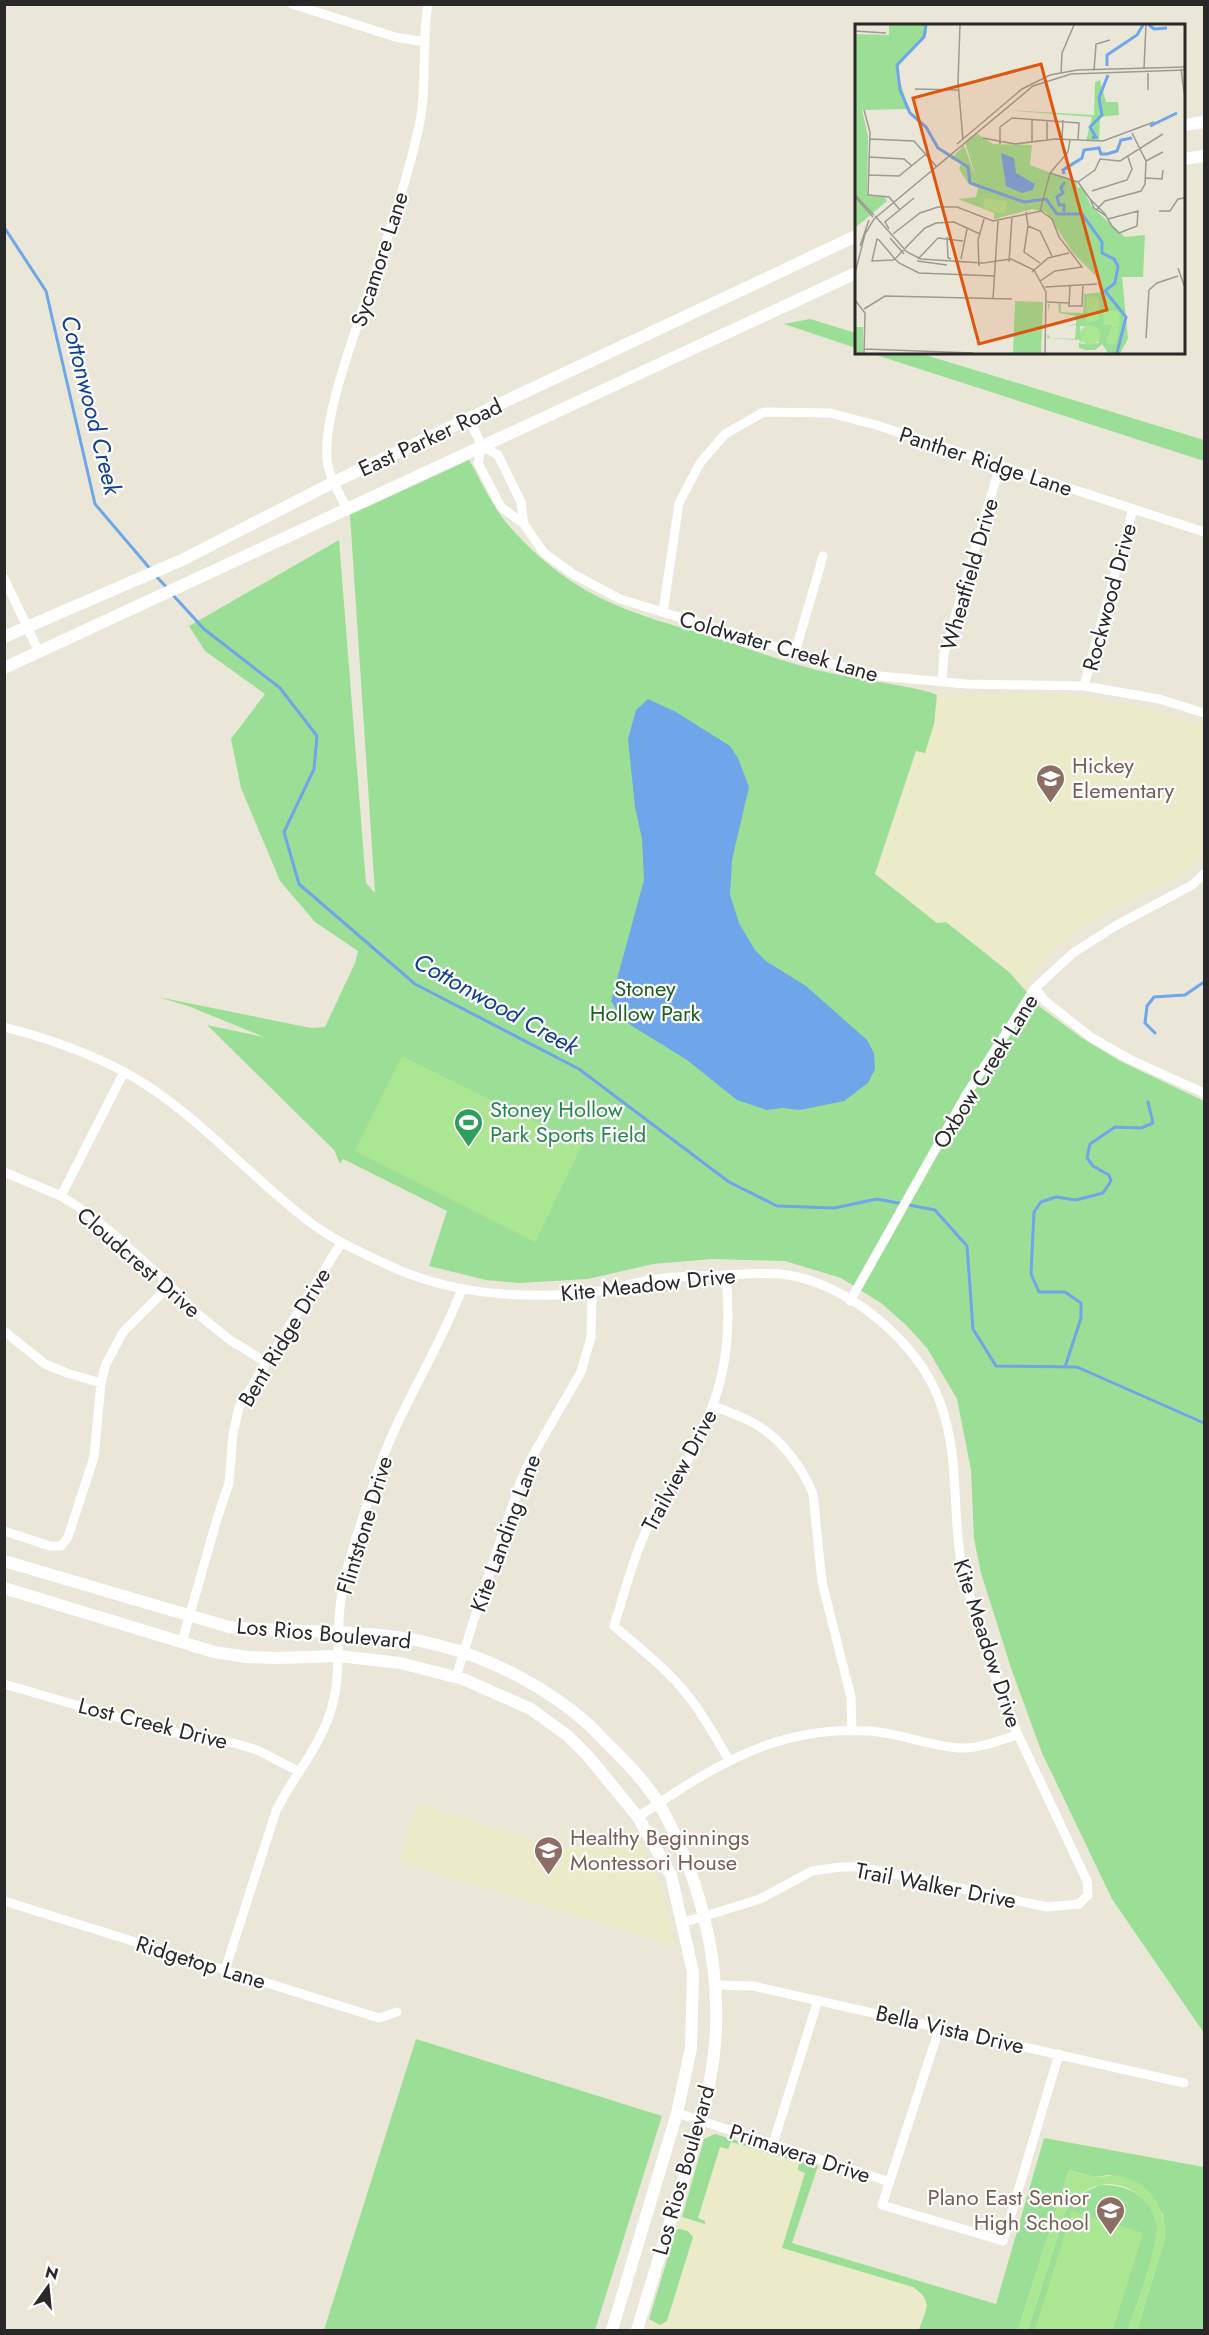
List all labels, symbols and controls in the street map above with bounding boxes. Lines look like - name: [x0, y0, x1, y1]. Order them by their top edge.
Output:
- inset map: [855, 24, 1185, 354]
- street label: Sycamore Lane: [342, 187, 416, 331]
- water label: Cottonwood Creek: [52, 311, 131, 500]
- street label: East Parker Road: [353, 390, 507, 484]
- street label: Panther Ridge Lane: [895, 418, 1077, 504]
- street label: Wheatfield Drive: [932, 494, 1006, 654]
- street label: Rockwood Drive: [1074, 520, 1144, 674]
- street label: Coldwater Creek Lane: [676, 602, 882, 690]
- place label: Hickey Elementary: [1072, 749, 1175, 806]
- school or university icon: Hickey Elementary: [1035, 762, 1067, 804]
- water label: Cottonwood Creek: [407, 944, 587, 1064]
- park label: Stoney Hollow Park: [590, 972, 700, 1029]
- street label: Oxbow Creek Lane: [925, 987, 1045, 1155]
- place label: Stoney Hollow Park Sports Field: [490, 1093, 646, 1150]
- sports icon: Stoney Hollow Park Sports Field: [453, 1106, 485, 1148]
- street label: Cloudcrest Drive: [70, 1199, 208, 1325]
- street label: Kite Meadow Drive: [559, 1259, 737, 1309]
- street label: Bent Ridge Drive: [230, 1261, 338, 1413]
- street label: Trailview Drive: [633, 1403, 725, 1537]
- street label: Kite Landing Lane: [462, 1450, 548, 1616]
- street label: Flintstone Drive: [328, 1452, 400, 1598]
- street label: Kite Meadow Drive: [946, 1554, 1030, 1732]
- street label: Los Rios Boulevard: [235, 1609, 413, 1657]
- street label: Lost Creek Drive: [75, 1689, 231, 1757]
- place label: Healthy Beginnings Montessori House: [570, 1821, 749, 1878]
- school or university icon: Healthy Beginnings Montessori House: [533, 1834, 565, 1876]
- street label: Trail Walker Drive: [853, 1854, 1019, 1916]
- street label: Ridgetop Lane: [132, 1927, 270, 1997]
- street label: Bella Vista Drive: [873, 1996, 1027, 2062]
- street label: Los Rios Boulevard: [643, 2081, 723, 2259]
- street label: Primavera Drive: [725, 2115, 875, 2191]
- place label: Plano East Senior High School: [927, 2181, 1089, 2238]
- school or university icon: Plano East Senior High School: [1094, 2194, 1126, 2236]
- north arrow: [18, 2257, 78, 2317]
- text: N: [43, 2260, 61, 2286]

